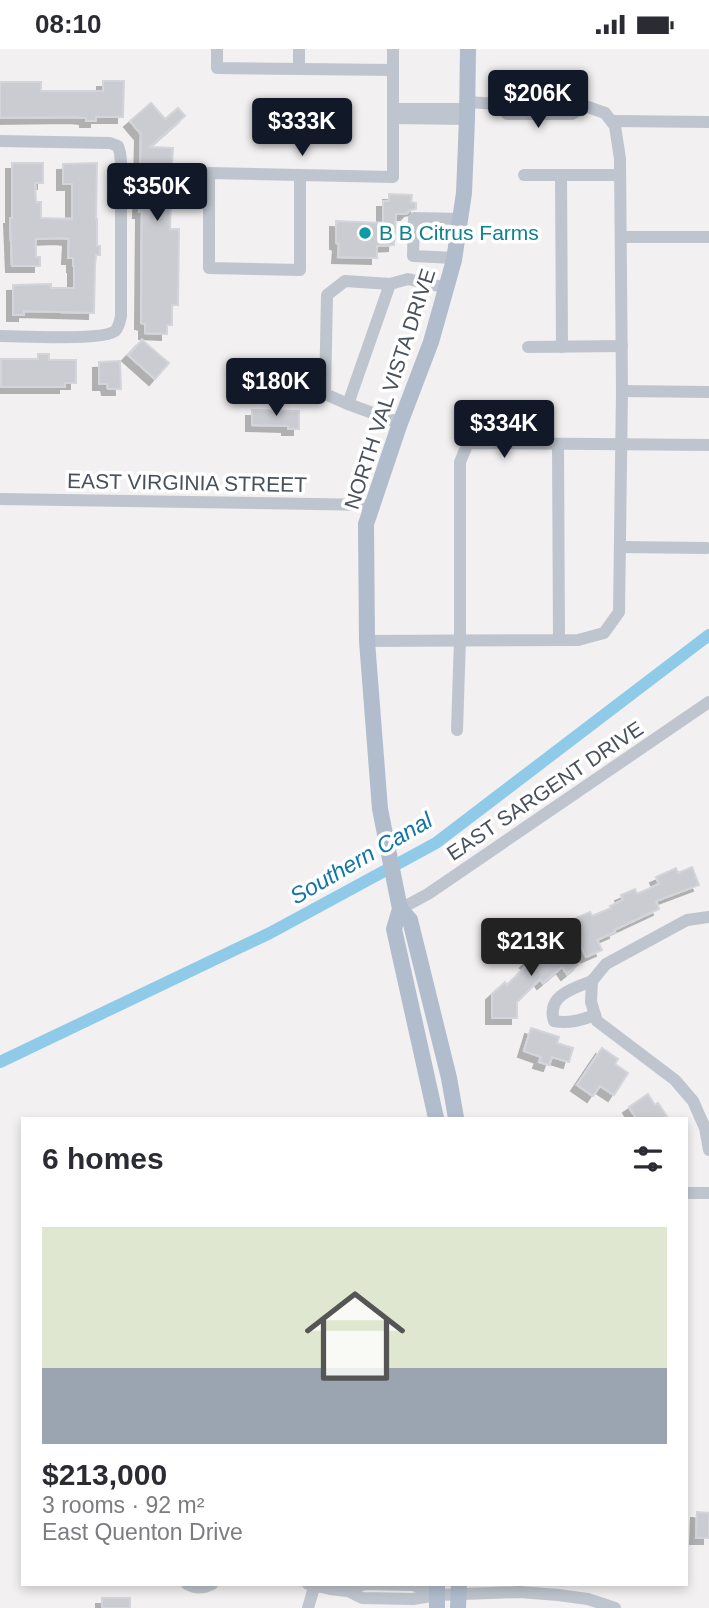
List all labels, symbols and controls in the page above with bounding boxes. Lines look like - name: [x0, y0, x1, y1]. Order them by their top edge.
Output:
- text: 08:10: [35, 9, 102, 39]
- pin: $206K: [489, 71, 587, 130]
- text: $206K: [504, 80, 572, 106]
- pin: $333K: [253, 99, 351, 158]
- text: $333K: [268, 108, 336, 134]
- pin: $350K: [108, 163, 206, 223]
- text: $350K: [123, 173, 191, 199]
- place label: B B Citrus Farms: [379, 221, 539, 244]
- marker: B B Citrus Farms: [357, 225, 373, 241]
- street label: NORTH VAL VISTA DRIVE: [340, 266, 439, 512]
- pin: $180K: [227, 359, 325, 418]
- text: $180K: [242, 368, 310, 394]
- pin: $334K: [455, 401, 553, 460]
- text: $334K: [470, 410, 538, 436]
- street label: EAST VIRGINIA STREET: [67, 469, 307, 496]
- street label: EAST SARGENT DRIVE: [442, 716, 647, 865]
- water label: Southern Canal: [285, 806, 437, 909]
- pin: $213K: [482, 919, 580, 978]
- text: $213K: [497, 928, 565, 954]
- icon: filters: [629, 1140, 667, 1178]
- text: 6 homes: [42, 1142, 164, 1175]
- icon: home: [292, 1273, 418, 1399]
- text: $213,000: [42, 1458, 167, 1491]
- text: 3 rooms · 92 m²: [42, 1492, 204, 1518]
- text: East Quenton Drive: [42, 1519, 243, 1545]

